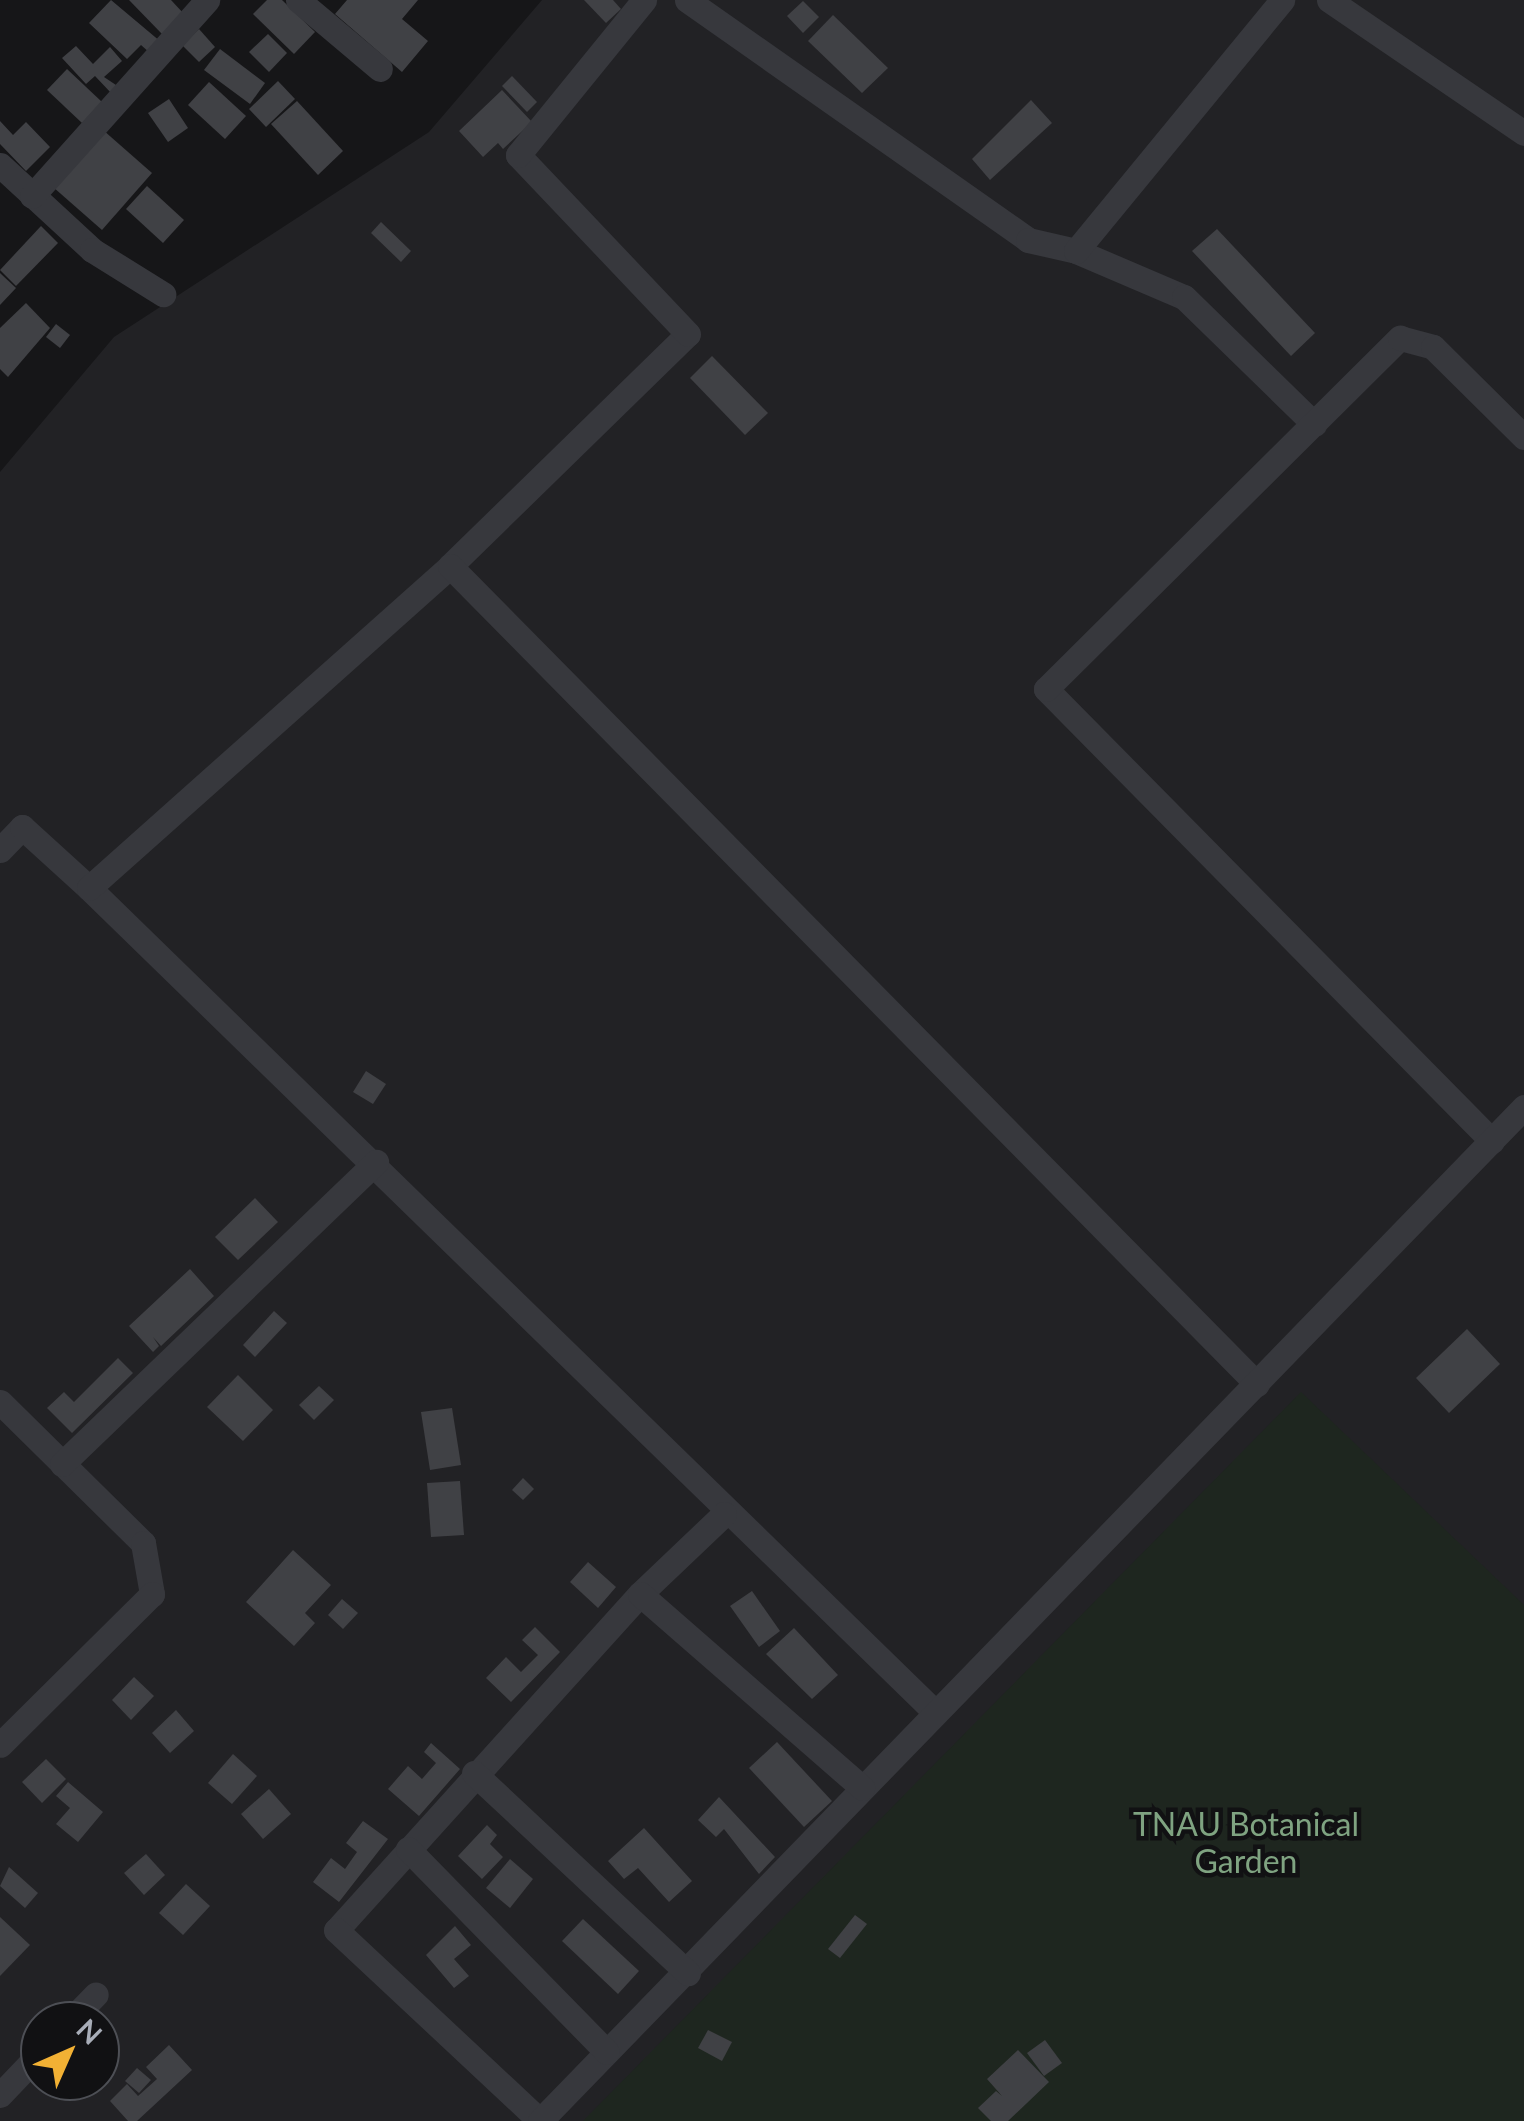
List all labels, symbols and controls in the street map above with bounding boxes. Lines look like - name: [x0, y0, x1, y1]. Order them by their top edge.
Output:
- park label: TNAU Botanical Garden: [1133, 1806, 1359, 1881]
- north arrow: [20, 2001, 120, 2101]
- text: N: [70, 2012, 109, 2051]

